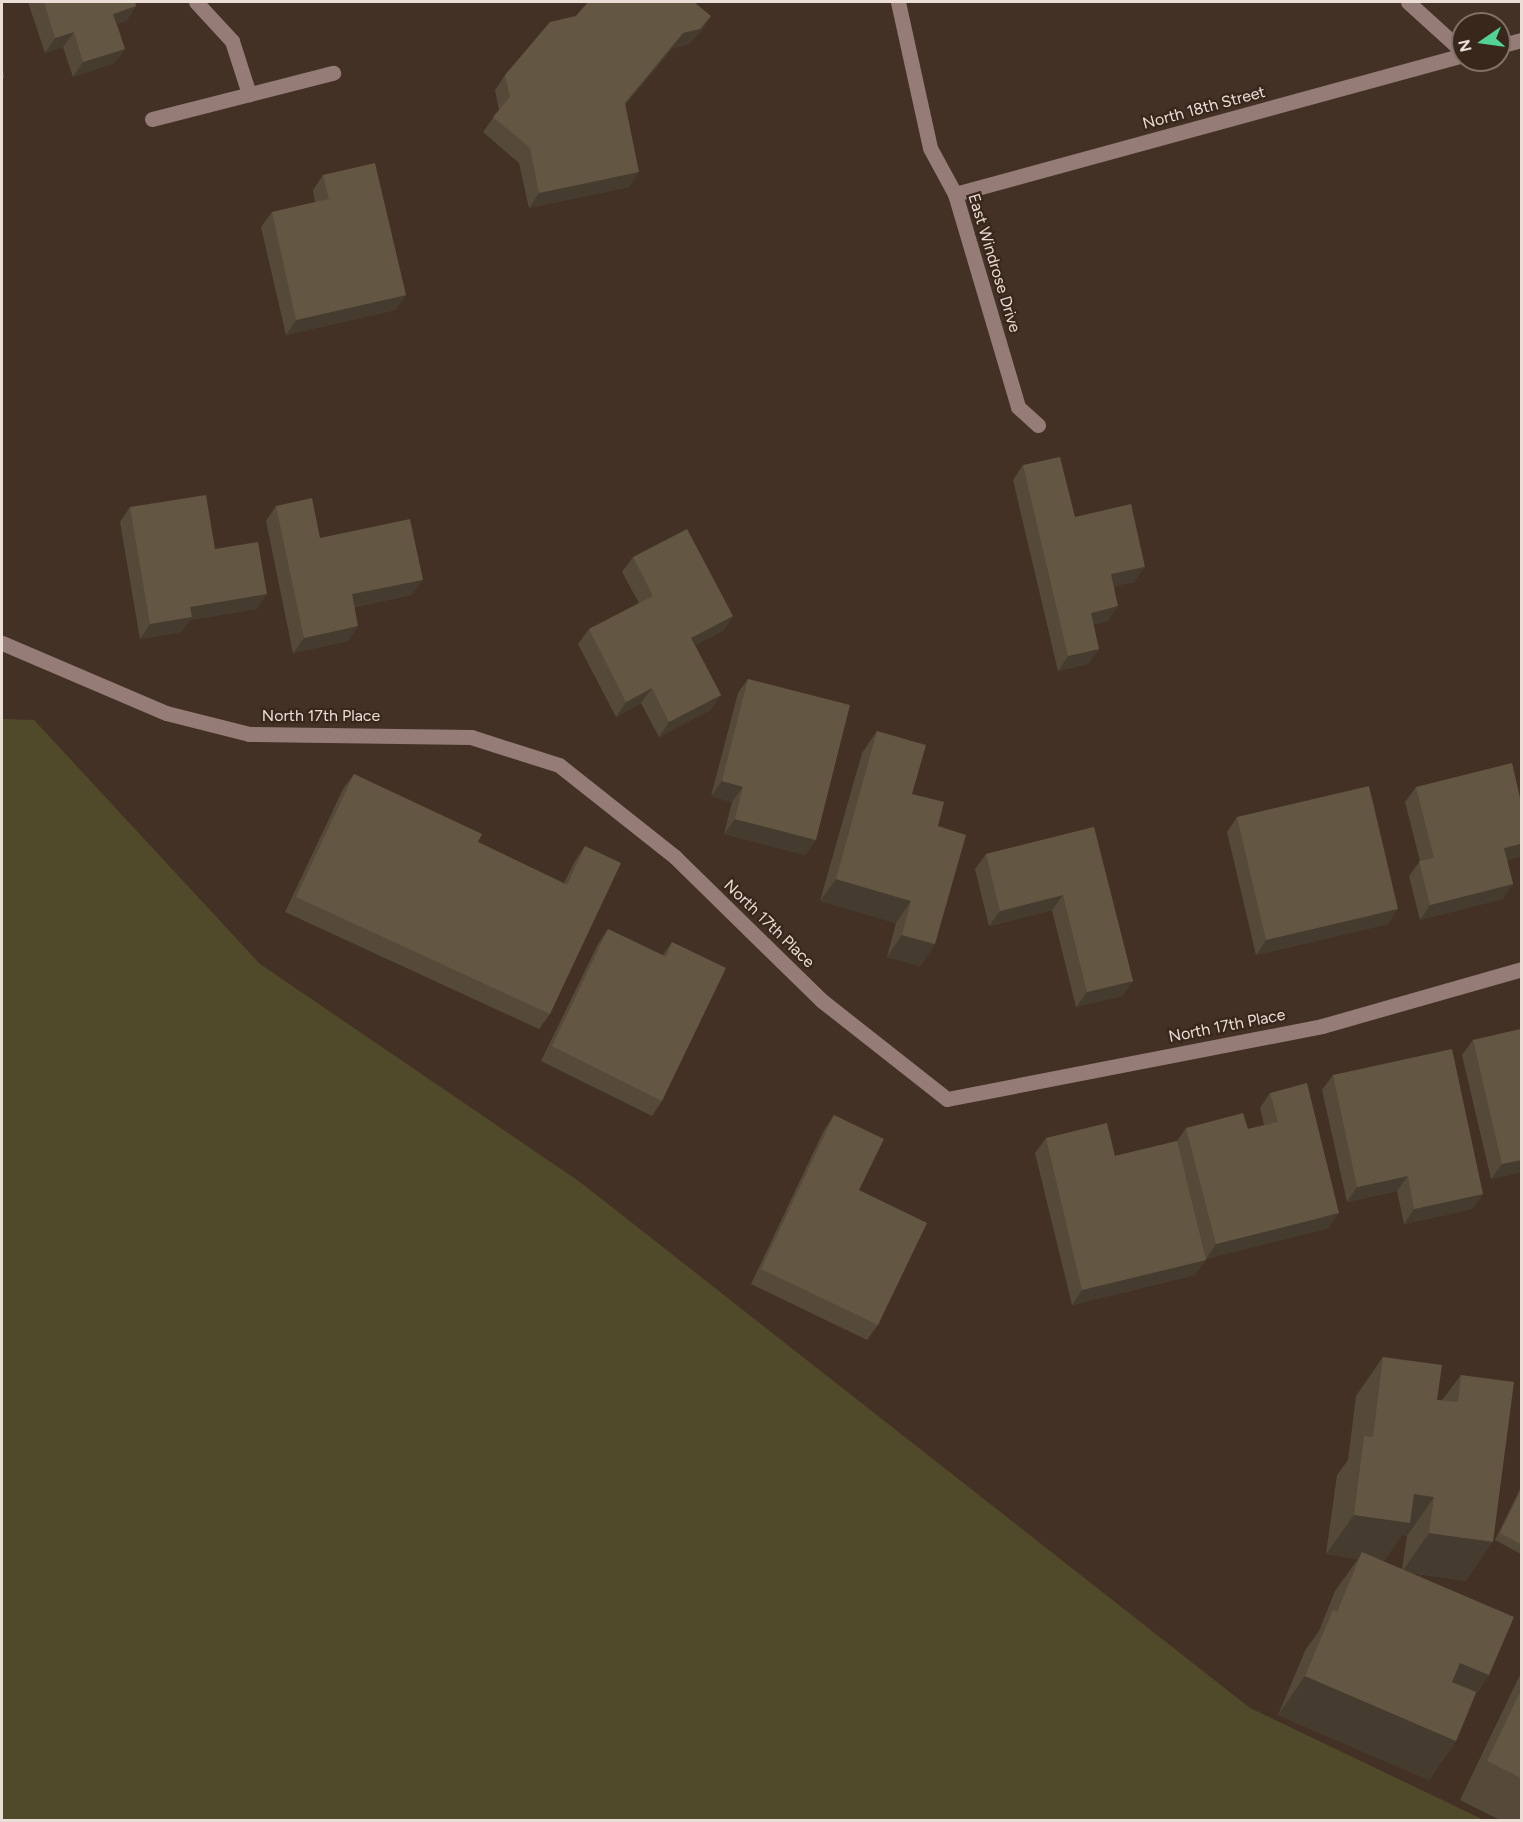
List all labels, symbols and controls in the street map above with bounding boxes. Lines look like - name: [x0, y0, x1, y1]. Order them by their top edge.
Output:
- north arrow: [1451, 12, 1511, 72]
- text: N: [1454, 38, 1476, 54]
- street label: North 18th Street: [1141, 82, 1267, 134]
- street label: East Windrose Drive: [964, 191, 1024, 335]
- street label: North 17th Place: [262, 706, 380, 726]
- street label: North 17th Place: [720, 876, 818, 972]
- street label: North 17th Place: [1167, 1005, 1287, 1047]

